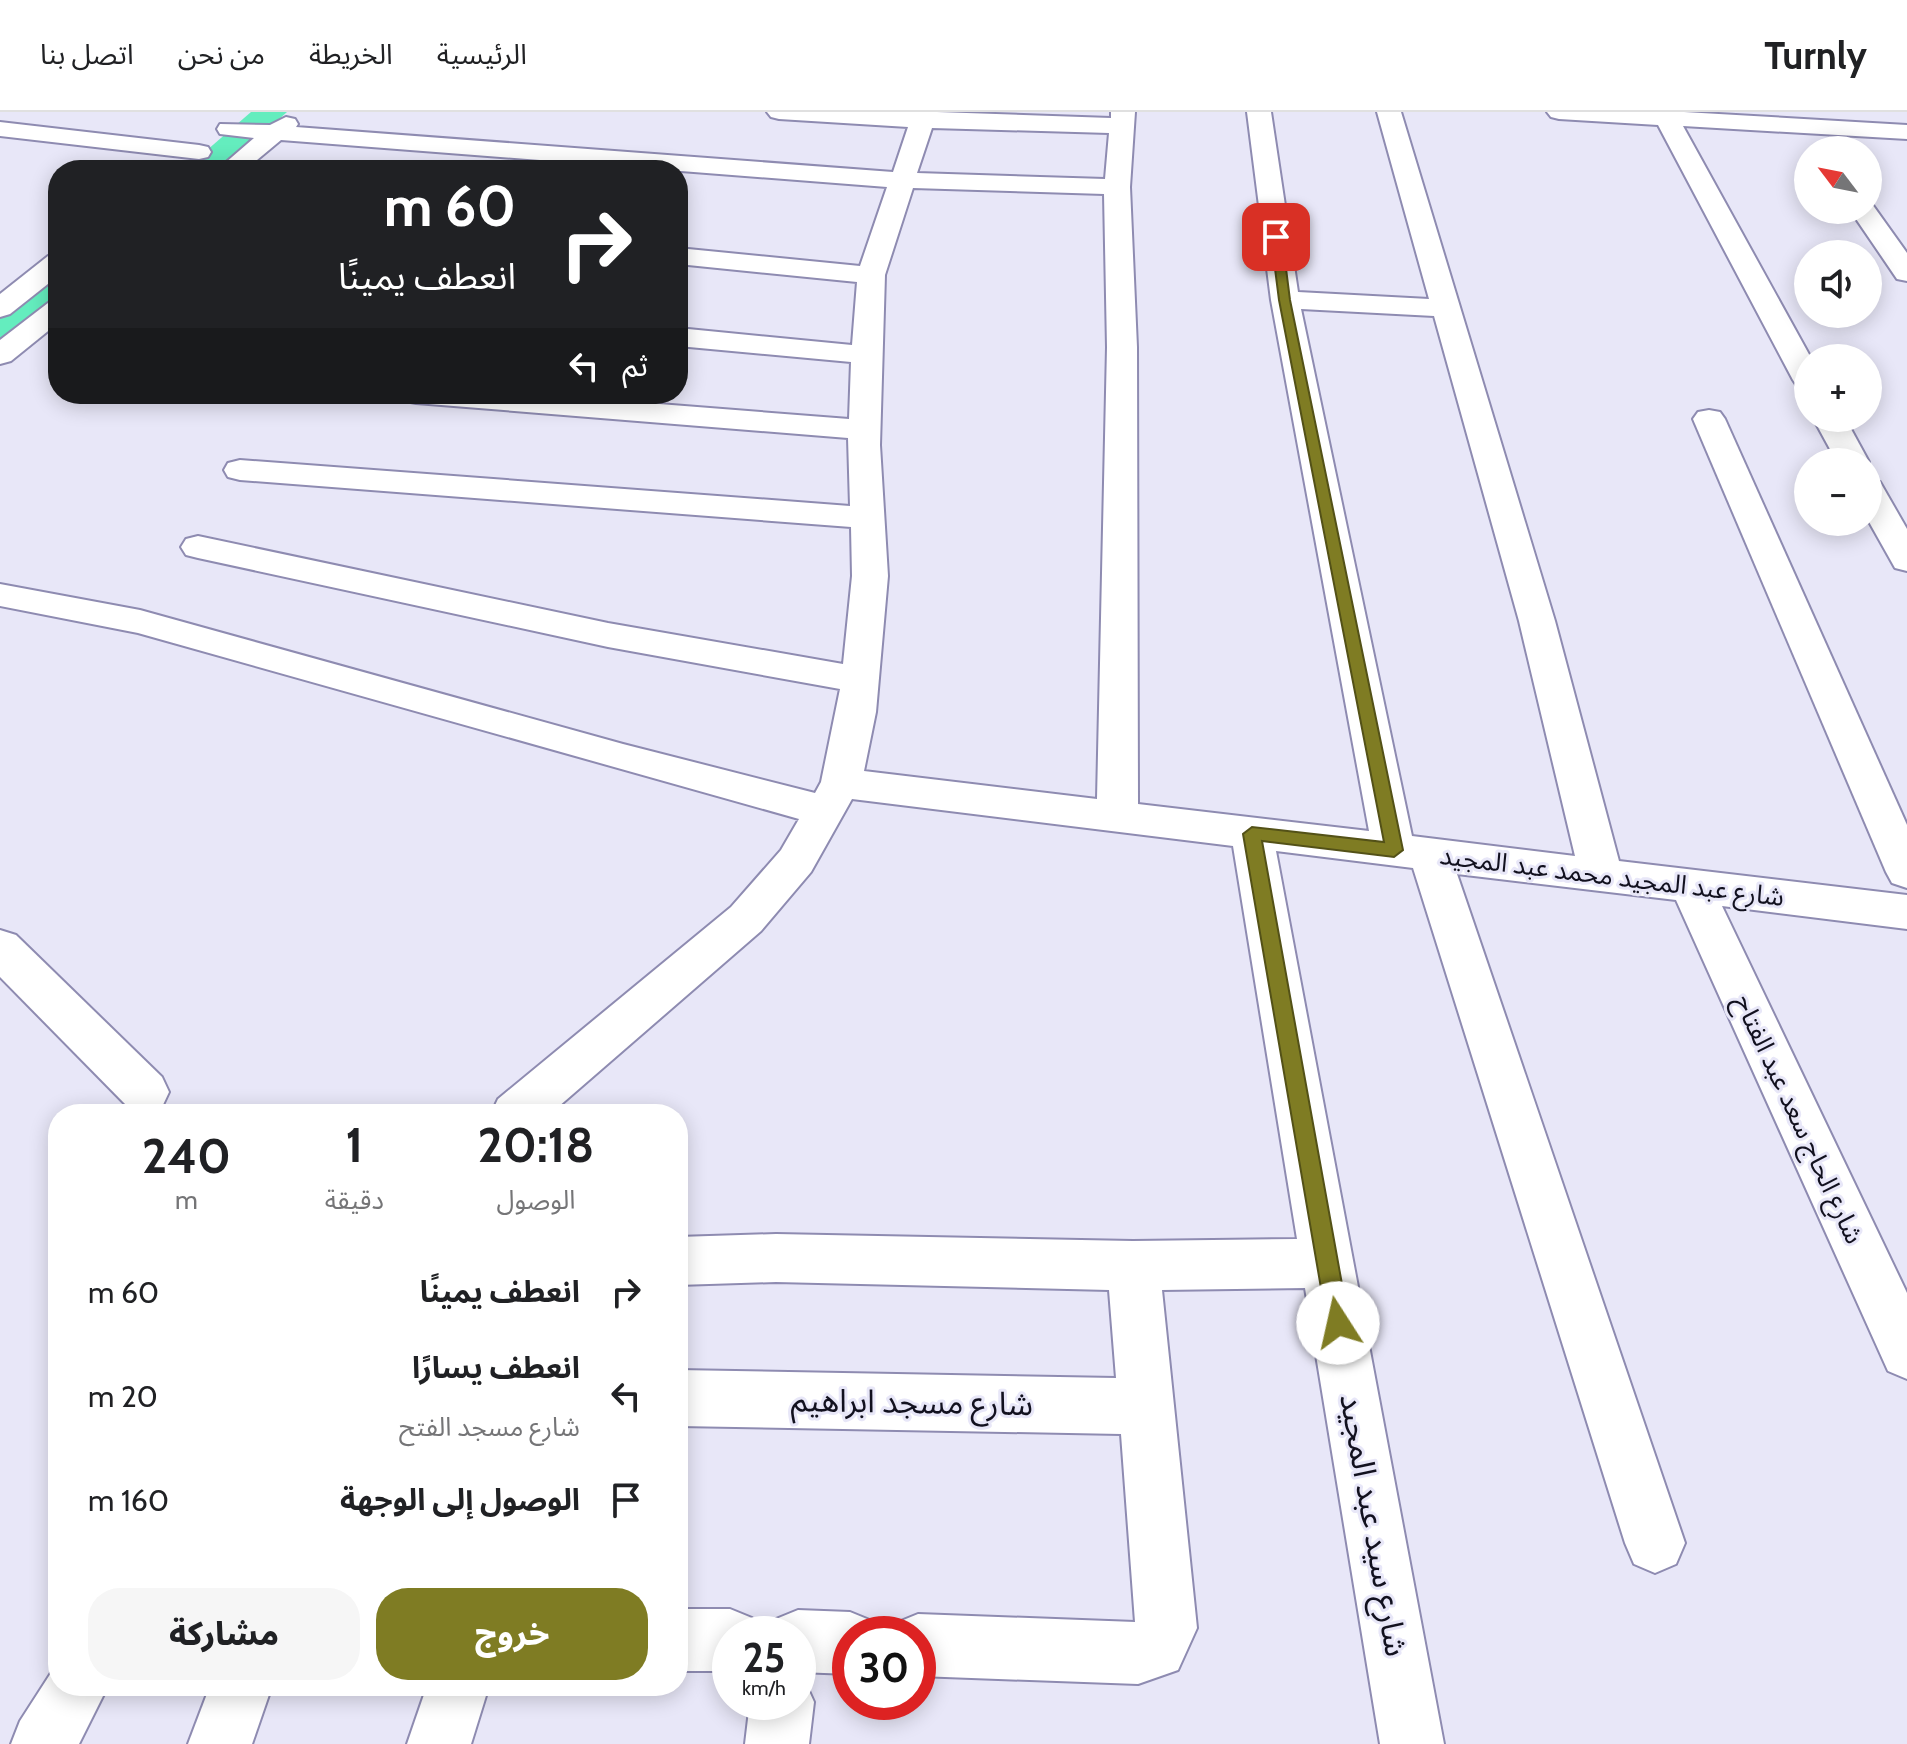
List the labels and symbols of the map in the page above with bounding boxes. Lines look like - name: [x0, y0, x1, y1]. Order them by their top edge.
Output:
- north arrow: [1794, 136, 1882, 224]
- pin: [1242, 203, 1310, 271]
- street label: شارع عبد المجيد محمد عبد المجيد: [1438, 839, 1786, 916]
- street label: شارع الحاج سعد عبد الفتاح: [1725, 989, 1871, 1250]
- position arrow: [1296, 1281, 1380, 1365]
- street label: شارع مسجد ابراهيم: [791, 1380, 1033, 1428]
- street label: شارع سيد عبد المجيد: [1327, 1391, 1417, 1660]
- speed limit sign: 30: [832, 1616, 936, 1720]

